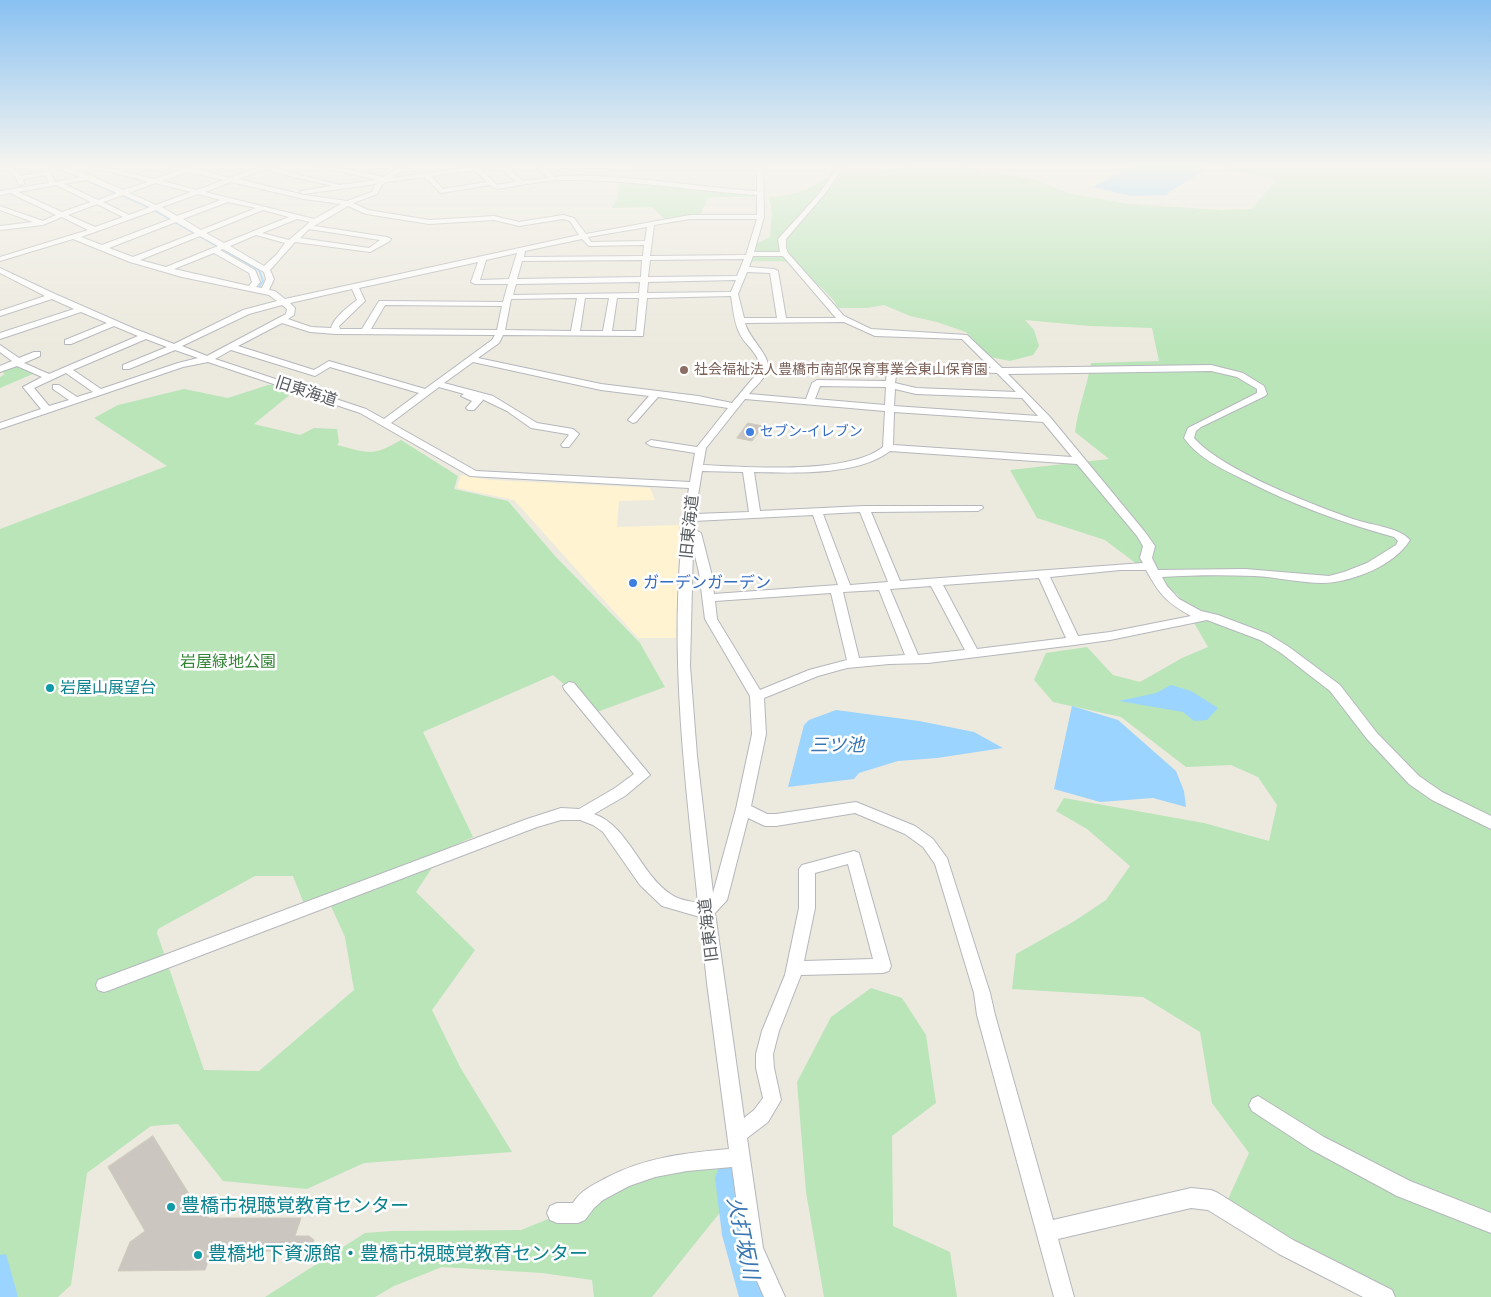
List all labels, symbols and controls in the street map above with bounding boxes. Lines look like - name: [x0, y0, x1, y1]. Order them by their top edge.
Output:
- place label: 社会福祉法人豊橋市南部保育事業会東山保育園: [694, 362, 988, 378]
- marker: 社会福祉法人豊橋市南部保育事業会東山保育園: [678, 364, 690, 376]
- street label: 旧東海道: [273, 373, 339, 411]
- place label: セブン-イレブン: [760, 424, 863, 440]
- marker: セブン-イレブン: [744, 426, 756, 438]
- street label: 旧東海道: [677, 494, 703, 560]
- place label: ガーデンガーデン: [643, 573, 771, 593]
- marker: ガーデンガーデン: [627, 577, 639, 589]
- park label: 岩屋緑地公園: [180, 652, 276, 672]
- place label: 岩屋山展望台: [60, 678, 156, 698]
- marker: 岩屋山展望台: [44, 682, 56, 694]
- water label: 三ツ池: [810, 735, 864, 757]
- street label: 旧東海道: [696, 897, 722, 963]
- water label: 火打坂川: [721, 1194, 763, 1282]
- place label: 豊橋市視聴覚教育センター: [181, 1196, 409, 1218]
- marker: 豊橋市視聴覚教育センター: [165, 1201, 177, 1213]
- place label: 豊橋地下資源館・豊橋市視聴覚教育センター: [208, 1244, 588, 1266]
- marker: 豊橋地下資源館・豊橋市視聴覚教育センター: [192, 1249, 204, 1261]

